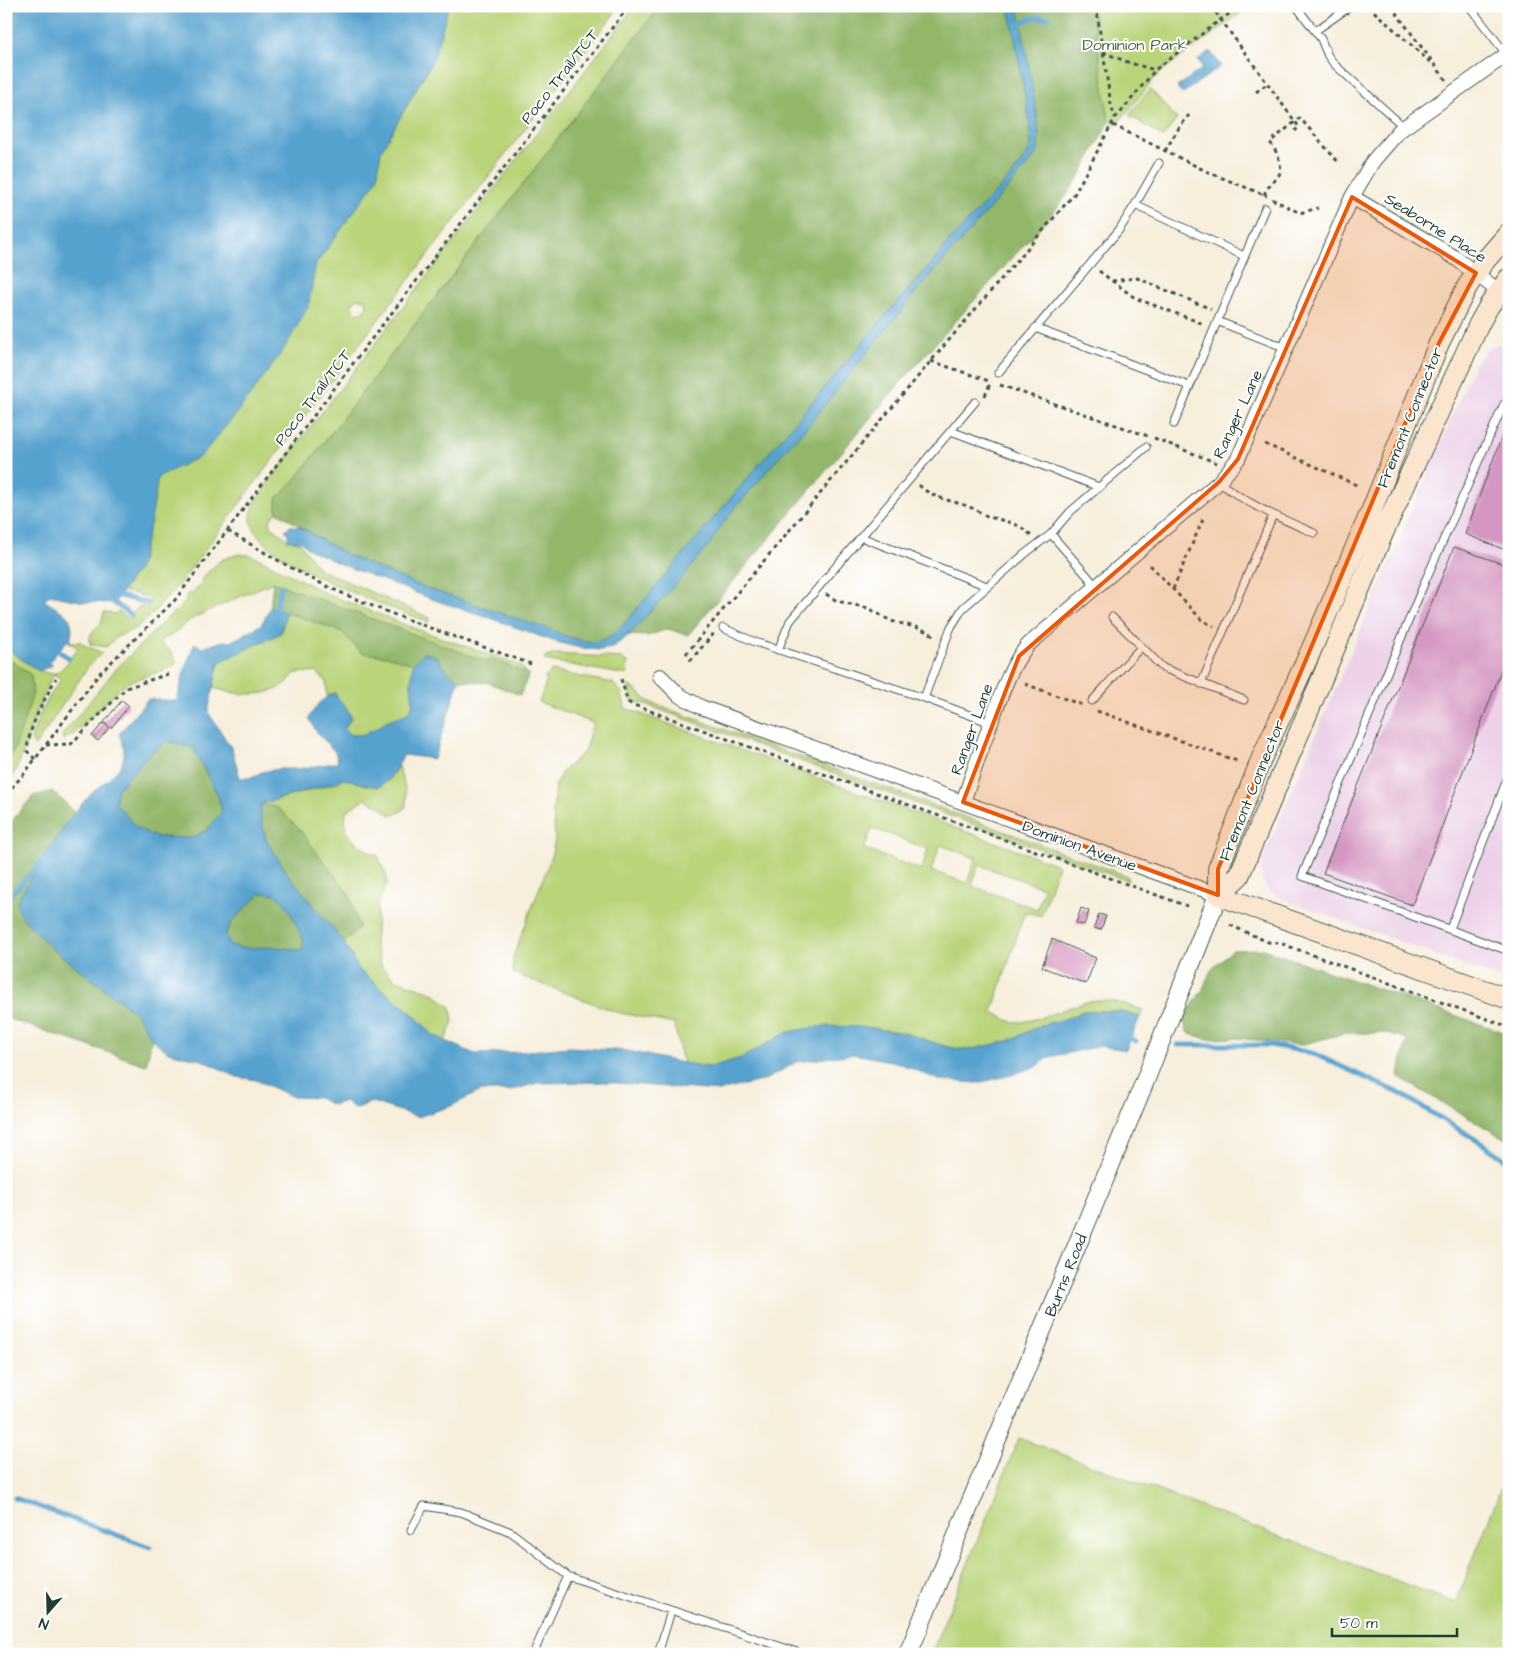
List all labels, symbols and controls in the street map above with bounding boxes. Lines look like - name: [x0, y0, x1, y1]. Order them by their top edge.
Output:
- street label: Poco Trail/TCT: [516, 24, 604, 129]
- park label: Dominion Park: [1082, 34, 1188, 56]
- street label: Seaborne Place: [1380, 188, 1491, 268]
- street label: Fremont Connector: [1372, 343, 1448, 491]
- street label: Poco Trail/TCT: [269, 345, 356, 450]
- street label: Ranger Lane: [1208, 366, 1269, 463]
- street label: Ranger Lane: [945, 680, 1000, 778]
- street label: Fremont Connector: [1214, 716, 1290, 864]
- street label: Dominion Avenue: [1019, 815, 1140, 877]
- street label: Burns Road: [1039, 1231, 1093, 1320]
- north arrow: [22, 1588, 72, 1638]
- scale bar: [1332, 1605, 1458, 1637]
- text: N: [36, 1612, 51, 1634]
- text: 50 m: [1340, 1613, 1378, 1634]

